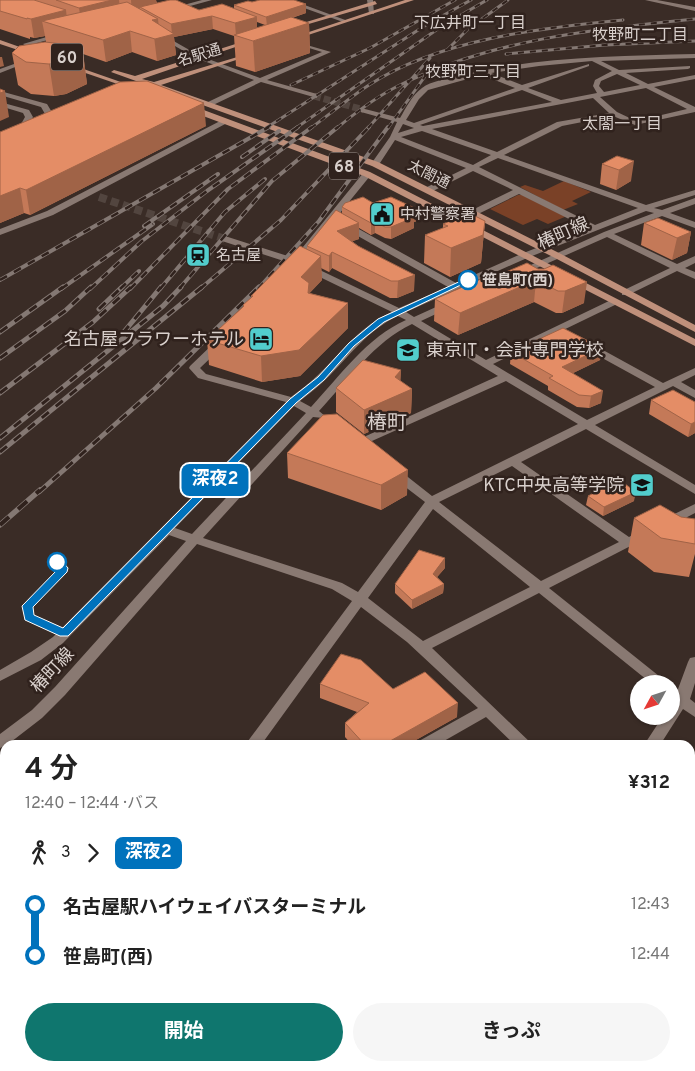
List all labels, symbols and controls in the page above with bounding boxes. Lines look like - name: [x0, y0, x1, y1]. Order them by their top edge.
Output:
- district label: 下広井町一丁目: [414, 14, 526, 34]
- district label: 牧野町二丁目: [592, 26, 688, 46]
- street label: 名駅通: [175, 41, 224, 72]
- road number: 60: [51, 44, 83, 70]
- district label: 牧野町三丁目: [425, 63, 521, 83]
- district label: 太閤一丁目: [582, 115, 662, 135]
- road number: 68: [329, 153, 359, 180]
- street label: 太閤通: [404, 157, 453, 194]
- public building icon: 中村警察署: [369, 201, 395, 227]
- place label: 中村警察署: [400, 205, 475, 225]
- street label: 椿町線: [534, 213, 593, 256]
- station icon: 名古屋: [185, 242, 211, 268]
- place label: 名古屋: [216, 247, 261, 266]
- marker: 笹島町(西): [458, 270, 478, 290]
- place label: 笹島町(西): [482, 271, 553, 291]
- hotel icon: 名古屋フラワーホテル: [248, 326, 274, 352]
- place label: 名古屋フラワーホテル: [64, 329, 244, 352]
- school or university icon: 東京IT・会計専門学校: [395, 337, 421, 363]
- place label: 東京IT・会計専門学校: [426, 340, 604, 363]
- district label: 椿町: [367, 411, 407, 437]
- line badge: 深夜2: [186, 464, 244, 496]
- text: 深夜2: [191, 468, 239, 491]
- school or university icon: KTC中央高等学院: [629, 472, 655, 498]
- place label: KTC中央高等学院: [483, 475, 624, 498]
- unlabelled marker: [47, 552, 67, 572]
- street label: 椿町線: [26, 643, 80, 699]
- north arrow: [630, 675, 680, 725]
- map controls: [630, 675, 680, 725]
- text: 4 分: [25, 752, 78, 788]
- text: ¥312: [628, 771, 670, 795]
- text: 12:40 – 12:44 · バス: [25, 794, 159, 814]
- icon: walk: [25, 839, 53, 867]
- icon: forward: [79, 839, 107, 867]
- text: 深夜2: [125, 841, 172, 864]
- text: 3: [61, 843, 71, 863]
- text: 12:43: [631, 895, 670, 915]
- text: 名古屋駅ハイウェイバスターミナル: [63, 896, 366, 920]
- text: 12:44: [631, 945, 670, 965]
- text: 笹島町(西): [63, 946, 153, 970]
- button: 開始: [25, 1003, 343, 1061]
- button: きっぷ: [353, 1003, 670, 1061]

